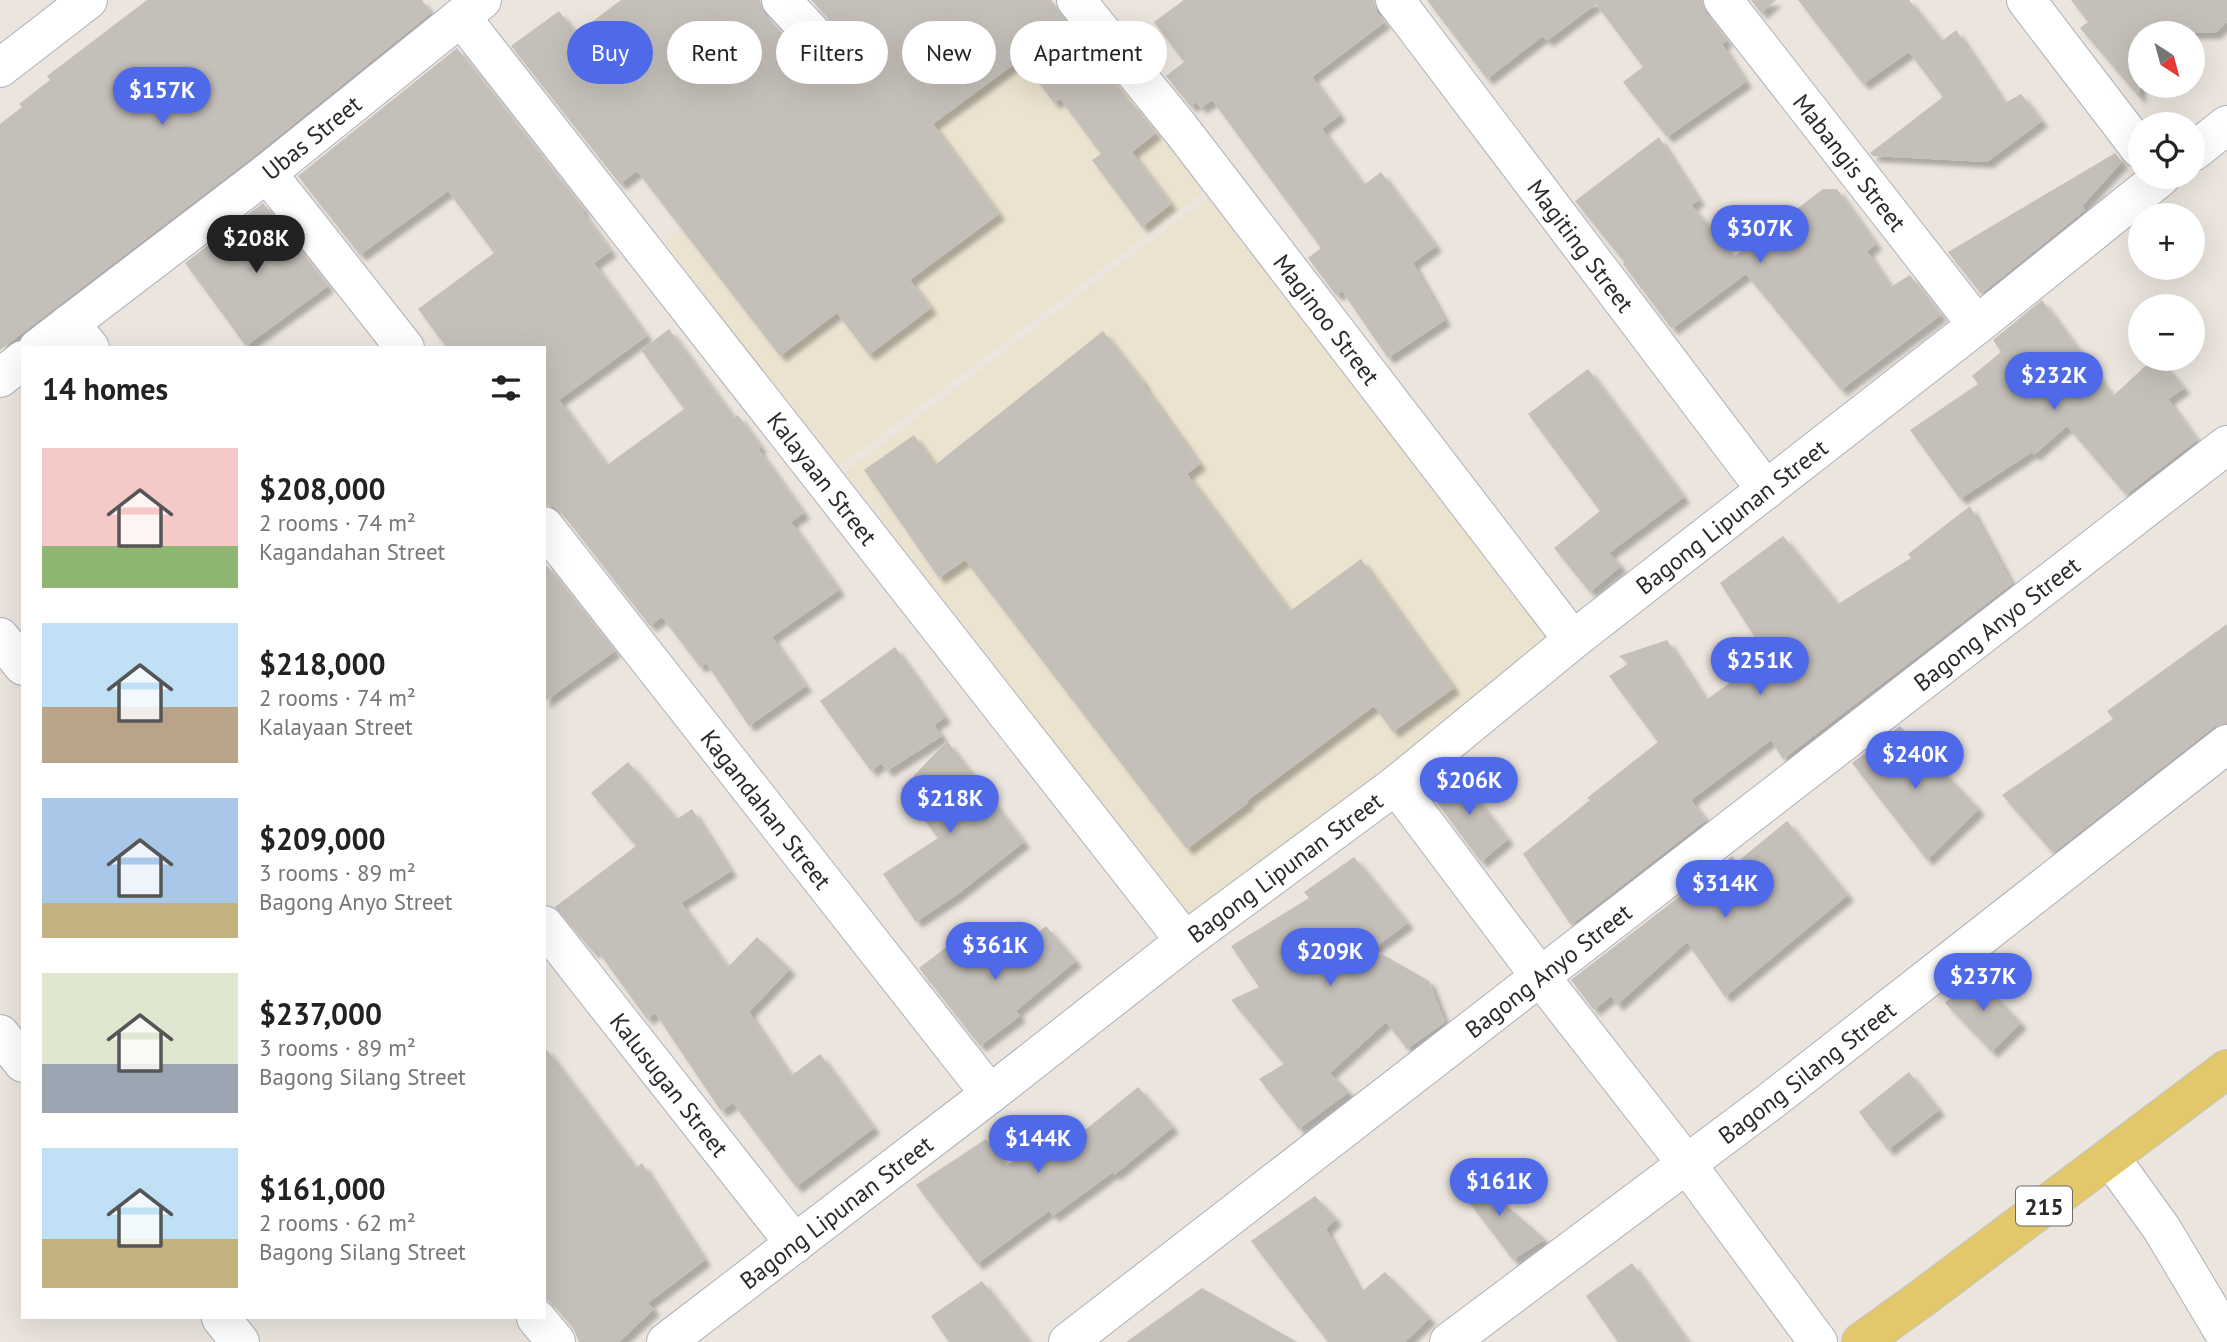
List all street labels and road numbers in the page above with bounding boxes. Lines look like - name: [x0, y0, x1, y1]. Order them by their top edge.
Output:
- street label: Mabangis Street: [1786, 87, 1913, 237]
- street label: Ubas Street: [255, 88, 367, 187]
- street label: Magiting Street: [1521, 173, 1641, 318]
- street label: Maginoo Street: [1267, 248, 1387, 391]
- street label: Kalayaan Street: [761, 405, 884, 551]
- street label: Bagong Lipunan Street: [1629, 432, 1834, 601]
- street label: Bagong Anyo Street: [1907, 549, 2086, 698]
- street label: Kagandahan Street: [694, 723, 839, 895]
- street label: Bagong Lipunan Street: [1181, 785, 1388, 949]
- street label: Bagong Anyo Street: [1459, 896, 1637, 1045]
- street label: Bagong Silang Street: [1712, 994, 1902, 1151]
- street label: Kalusugan Street: [603, 1006, 736, 1163]
- street label: Bagong Lipunan Street: [733, 1128, 939, 1296]
- road number: 215: [2016, 1186, 2072, 1226]

